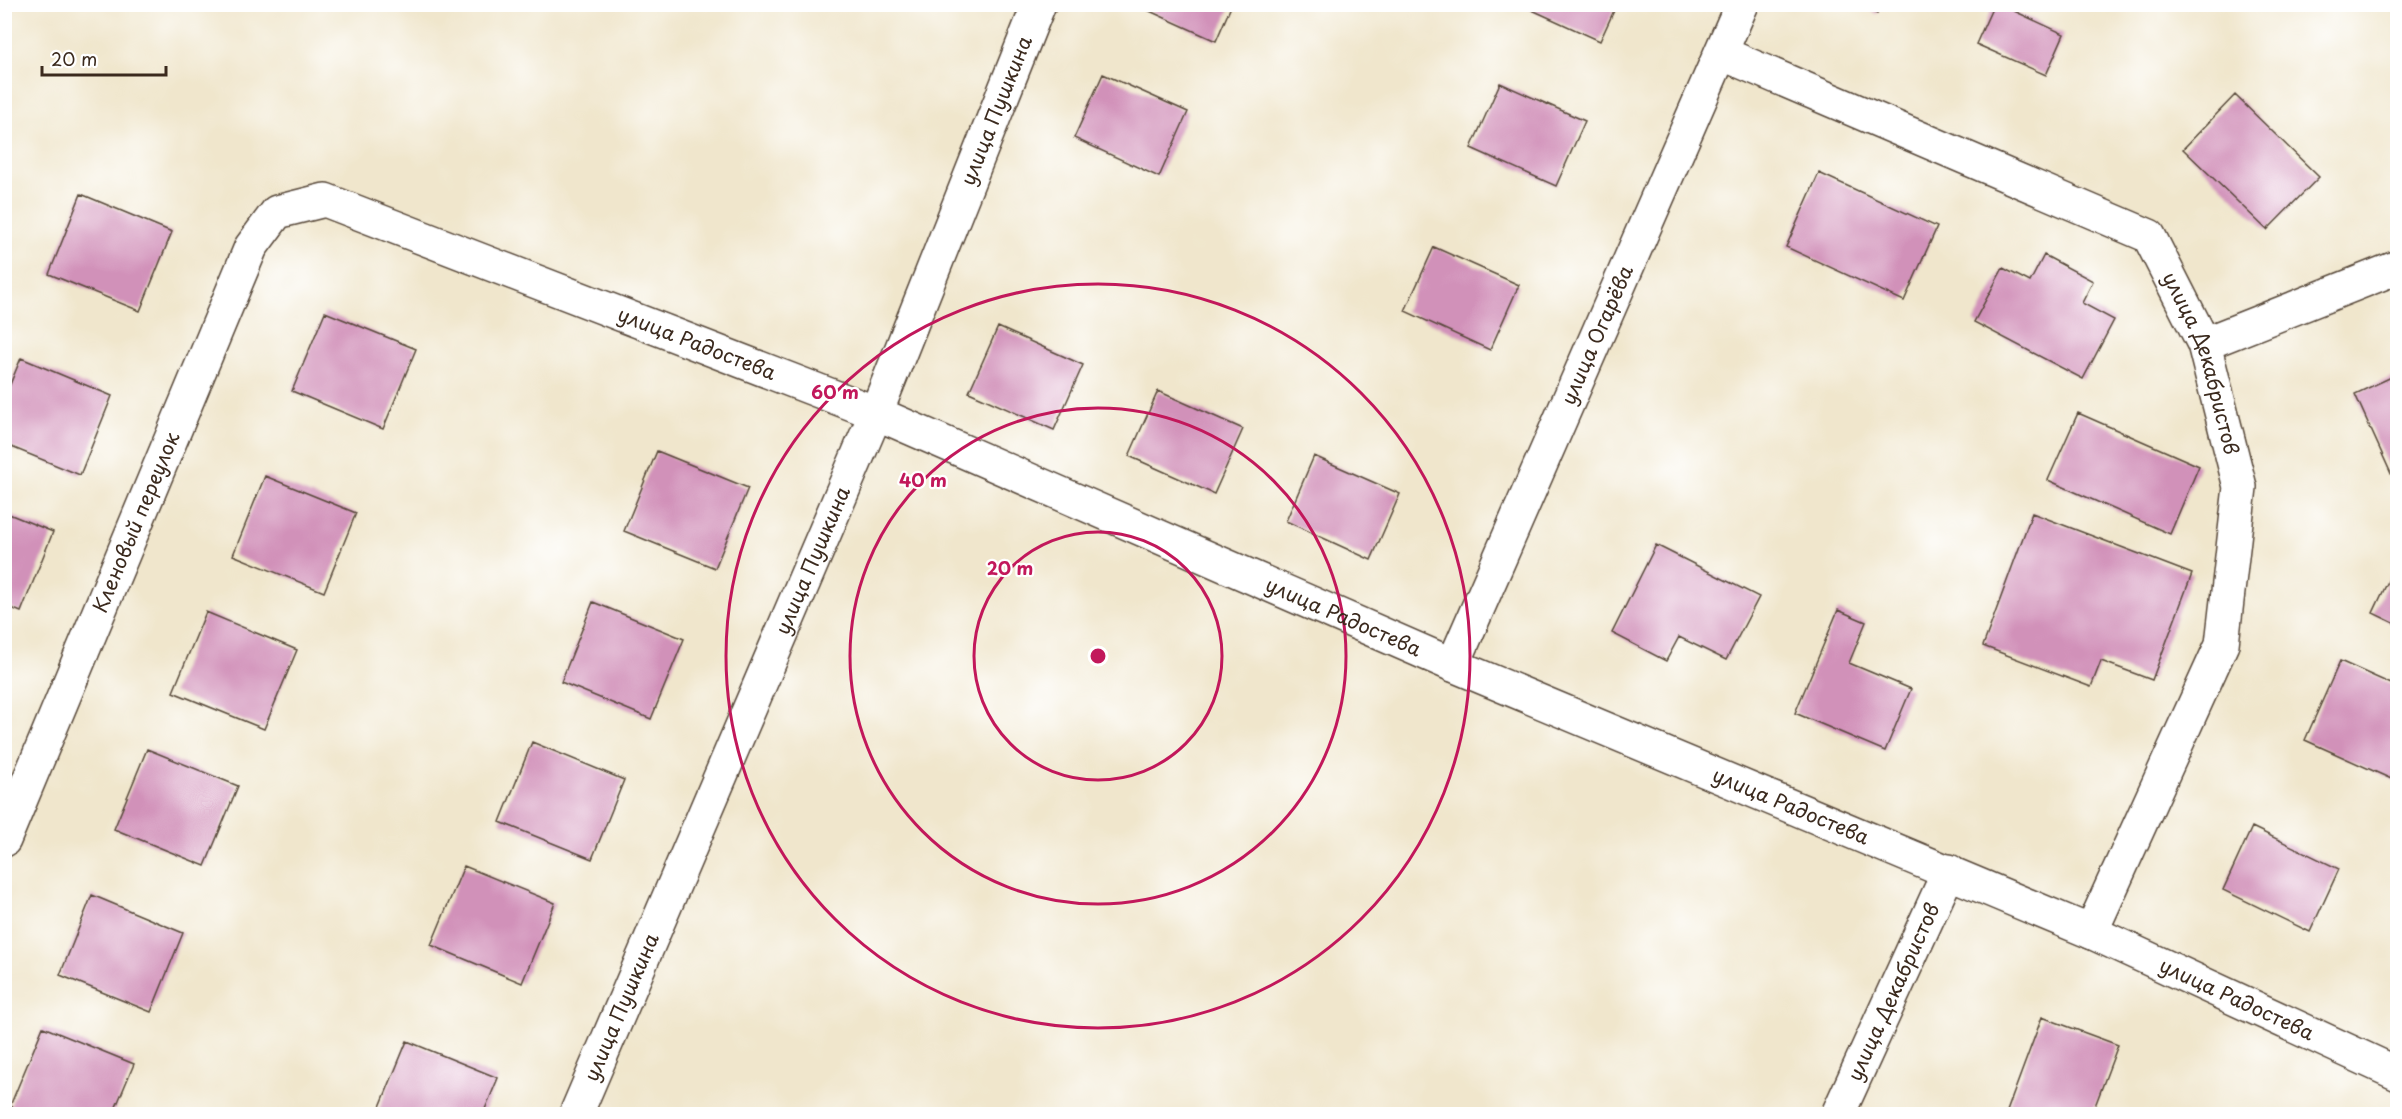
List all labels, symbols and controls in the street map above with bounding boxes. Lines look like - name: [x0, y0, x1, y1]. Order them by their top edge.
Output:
- street label: улица Пушкина: [952, 31, 1039, 190]
- scale bar: [42, 39, 166, 77]
- text: 20 m: [51, 45, 97, 72]
- street label: улица Огарёва: [1553, 260, 1640, 409]
- street label: улица Декабристов: [2156, 266, 2247, 458]
- street label: улица Радостева: [614, 299, 781, 387]
- text: 60 m: [811, 378, 859, 405]
- street label: Кленовый переулок: [84, 427, 186, 617]
- text: 40 m: [899, 466, 947, 493]
- street label: улица Пушкина: [767, 481, 857, 639]
- text: 20 m: [987, 554, 1033, 581]
- street label: улица Радостева: [1261, 569, 1427, 664]
- centre of rings: [1088, 646, 1108, 666]
- street label: улица Радостева: [1708, 759, 1875, 852]
- street label: улица Декабристов: [1839, 898, 1946, 1086]
- street label: улица Пушкина: [576, 928, 666, 1086]
- street label: улица Радостева: [2155, 950, 2320, 1047]

